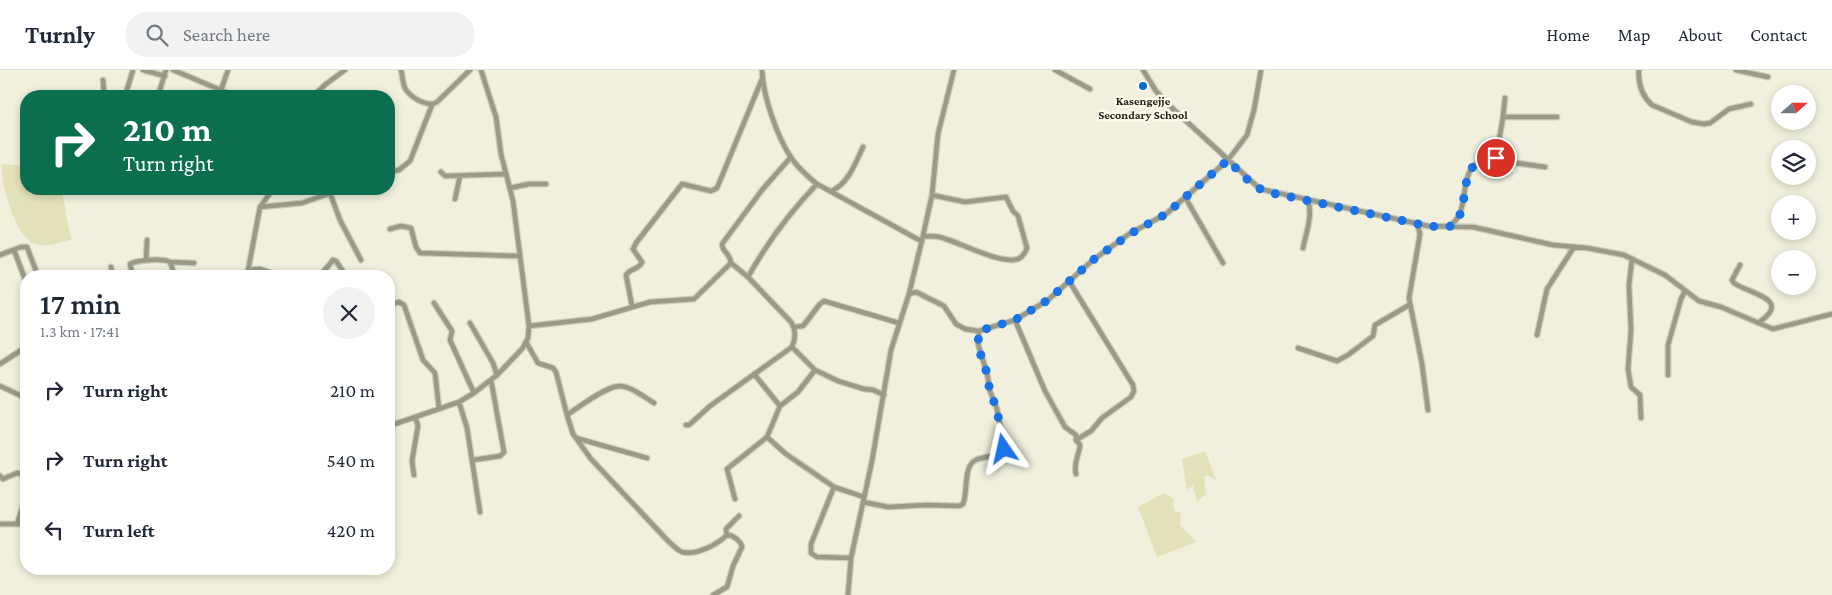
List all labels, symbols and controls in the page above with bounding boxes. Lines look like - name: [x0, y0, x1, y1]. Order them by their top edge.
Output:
- search box: [125, 12, 475, 57]
- text: Turnly: [25, 21, 95, 48]
- icon: search: [143, 21, 171, 49]
- text: Search here: [183, 24, 270, 45]
- text: Home: [1547, 25, 1590, 45]
- text: Map: [1618, 25, 1650, 45]
- text: About: [1678, 25, 1722, 45]
- text: Contact: [1750, 25, 1807, 45]
- marker: Kasengejje Secondary School: [1137, 80, 1149, 92]
- north arrow: [1771, 85, 1816, 130]
- map controls: [1771, 85, 1816, 295]
- place label: Kasengejje Secondary School: [1098, 94, 1188, 122]
- icon: right: [40, 110, 105, 175]
- text: 210 m: [123, 110, 212, 149]
- pin: [1475, 137, 1517, 179]
- button: layers: [1771, 140, 1816, 185]
- icon: arrive: [1482, 144, 1510, 172]
- text: Turn right: [123, 151, 214, 176]
- button: +: [1771, 195, 1816, 240]
- button: −: [1771, 250, 1816, 295]
- text: 17 min: [40, 287, 121, 320]
- button: close: [323, 287, 375, 339]
- text: 1.3 km · 17:41: [40, 323, 120, 340]
- icon: right: [40, 376, 68, 404]
- text: Turn right: [83, 380, 168, 401]
- text: 210 m: [330, 380, 375, 401]
- position arrow: [977, 422, 1029, 474]
- icon: right: [40, 446, 68, 474]
- text: Turn right: [83, 450, 168, 471]
- text: 540 m: [327, 450, 375, 471]
- icon: left: [40, 516, 68, 544]
- text: Turn left: [83, 520, 155, 541]
- text: 420 m: [327, 520, 375, 541]

